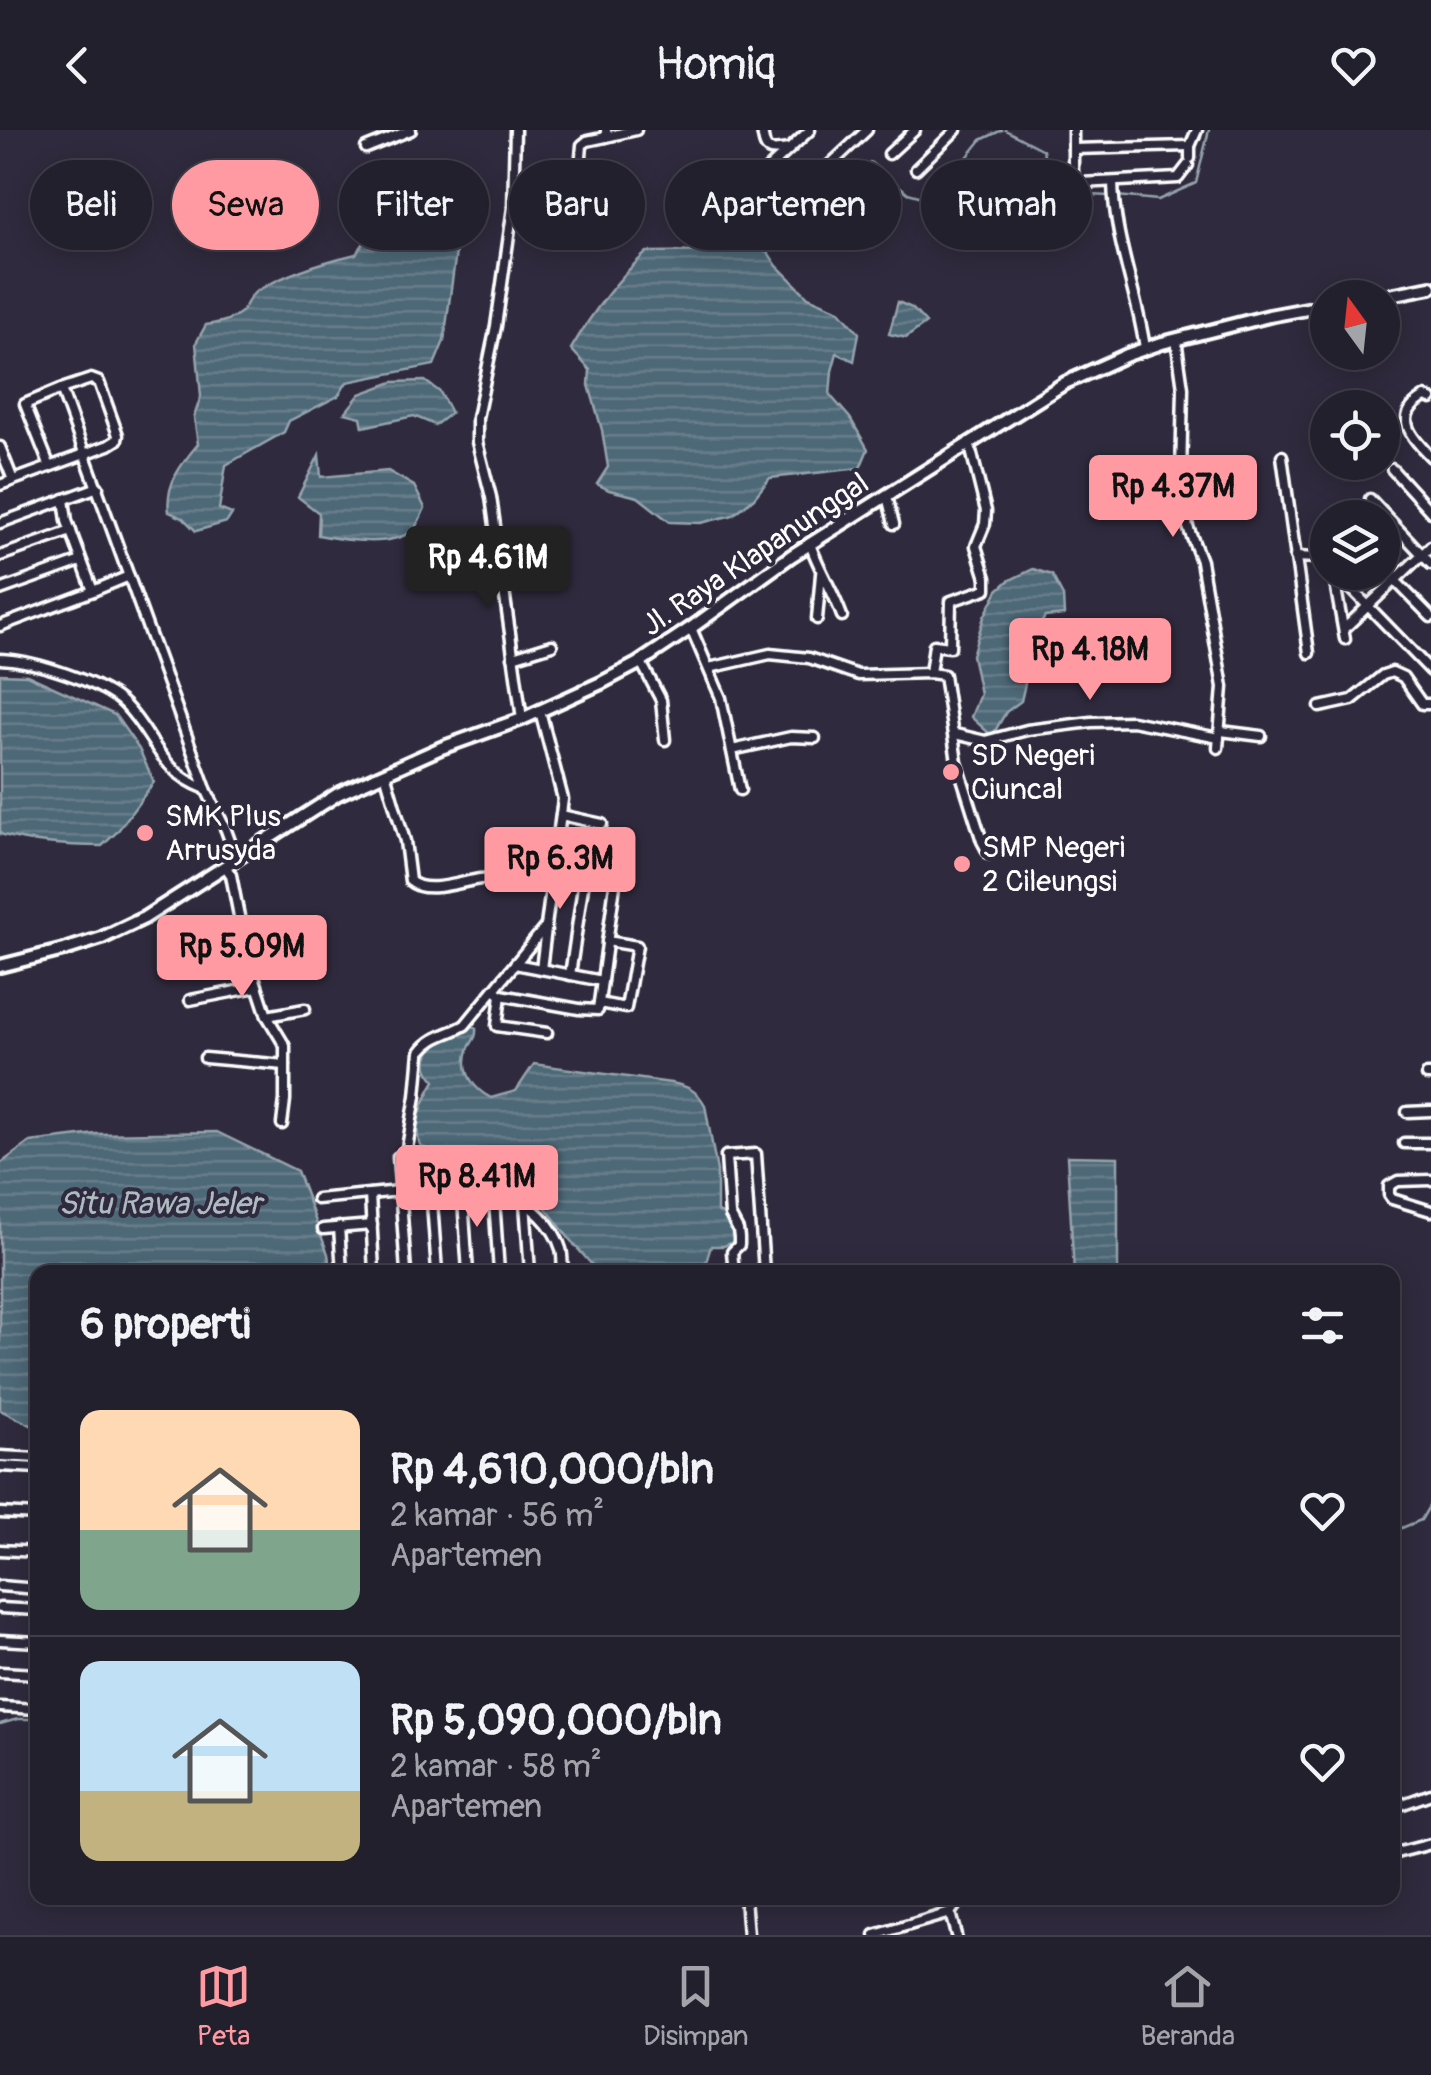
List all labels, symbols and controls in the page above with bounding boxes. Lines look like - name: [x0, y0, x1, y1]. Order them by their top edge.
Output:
- text: Homiq: [655, 37, 776, 93]
- icon: back: [50, 38, 105, 93]
- icon: heart: [1326, 38, 1381, 93]
- chip: Beli: [30, 160, 152, 250]
- chip: Sewa: [172, 160, 319, 250]
- chip: Filter: [339, 160, 489, 250]
- chip: Baru: [509, 160, 645, 250]
- chip: Apartemen: [665, 160, 901, 250]
- chip: Rumah: [921, 160, 1092, 250]
- north arrow: [1310, 280, 1400, 370]
- map controls: [1310, 280, 1400, 590]
- button: locate: [1310, 390, 1400, 480]
- pin: Rp 4.37M: [1070, 455, 1276, 540]
- street label: Jl. Raya Klapanunggal: [635, 465, 876, 644]
- text: Rp 4.37M: [1111, 467, 1235, 507]
- button: layers: [1310, 500, 1400, 590]
- pin: Rp 4.61M: [385, 526, 591, 611]
- text: Rp 4.61M: [428, 538, 548, 578]
- pin: Rp 4.18M: [987, 618, 1193, 703]
- text: Rp 4.18M: [1031, 630, 1149, 670]
- place label: SD Negeri Ciuncal: [971, 737, 1095, 808]
- marker: SD Negeri Ciuncal: [940, 761, 962, 783]
- place label: SMK Plus Arrusyda: [165, 798, 281, 869]
- marker: SMK Plus Arrusyda: [134, 822, 156, 844]
- pin: Rp 6.3M: [468, 827, 652, 912]
- place label: SMP Negeri 2 Cileungsi: [982, 829, 1125, 900]
- text: Rp 6.3M: [506, 839, 614, 879]
- marker: SMP Negeri 2 Cileungsi: [951, 853, 973, 875]
- pin: Rp 5.09M: [139, 915, 345, 1000]
- text: Rp 5.09M: [179, 927, 305, 967]
- pin: Rp 8.41M: [374, 1145, 580, 1230]
- text: Rp 8.41M: [418, 1157, 536, 1197]
- water label: Situ Rawa Jeler: [58, 1184, 265, 1224]
- icon: filters: [1295, 1298, 1350, 1353]
- text: 6 properti: [80, 1299, 250, 1351]
- text: Rp 4,610,000/bln: [390, 1444, 714, 1496]
- icon: home: [160, 1450, 280, 1570]
- icon: heart: [1295, 1483, 1350, 1538]
- text: 2 kamar · 56 m²: [390, 1496, 604, 1536]
- text: Apartemen: [390, 1536, 542, 1576]
- text: Rp 5,090,000/bln: [390, 1695, 722, 1747]
- icon: home: [160, 1701, 280, 1821]
- icon: heart: [1295, 1734, 1350, 1789]
- text: 2 kamar · 58 m²: [390, 1747, 602, 1787]
- text: Apartemen: [390, 1787, 542, 1827]
- tab: Peta: [196, 1959, 251, 2054]
- tab: Disimpan: [643, 1959, 749, 2054]
- tab: Beranda: [1141, 1959, 1235, 2054]

